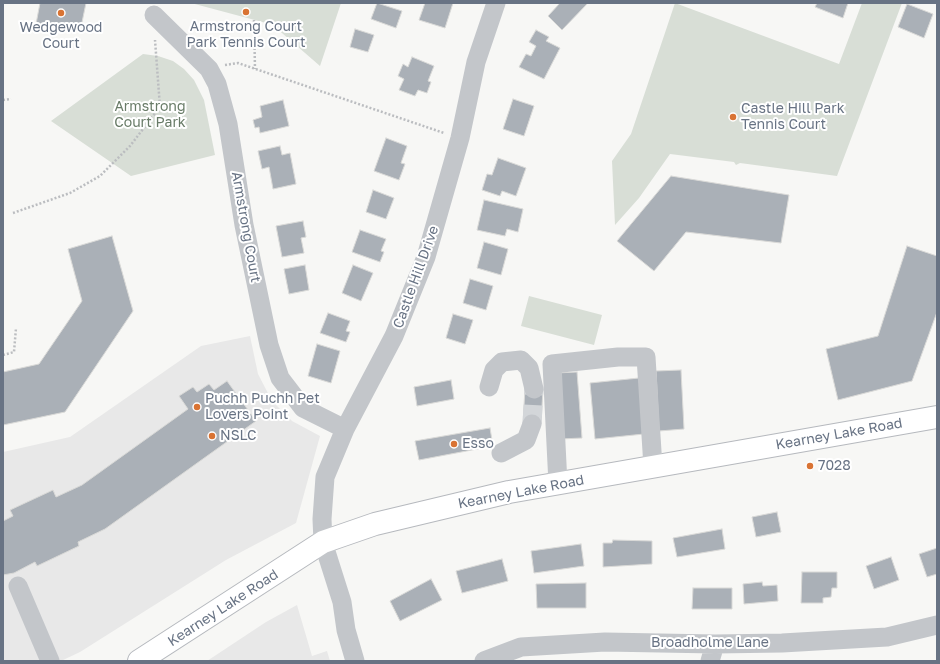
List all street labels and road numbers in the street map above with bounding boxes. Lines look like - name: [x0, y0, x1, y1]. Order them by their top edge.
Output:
- street label: Armstrong Court: [228, 170, 264, 284]
- street label: Castle Hill Drive: [390, 223, 442, 331]
- street label: Kearney Lake Road: [774, 415, 904, 453]
- street label: Kearney Lake Road: [456, 472, 586, 512]
- street label: Kearney Lake Road: [165, 566, 281, 650]
- street label: Broadholme Lane: [651, 635, 769, 651]

